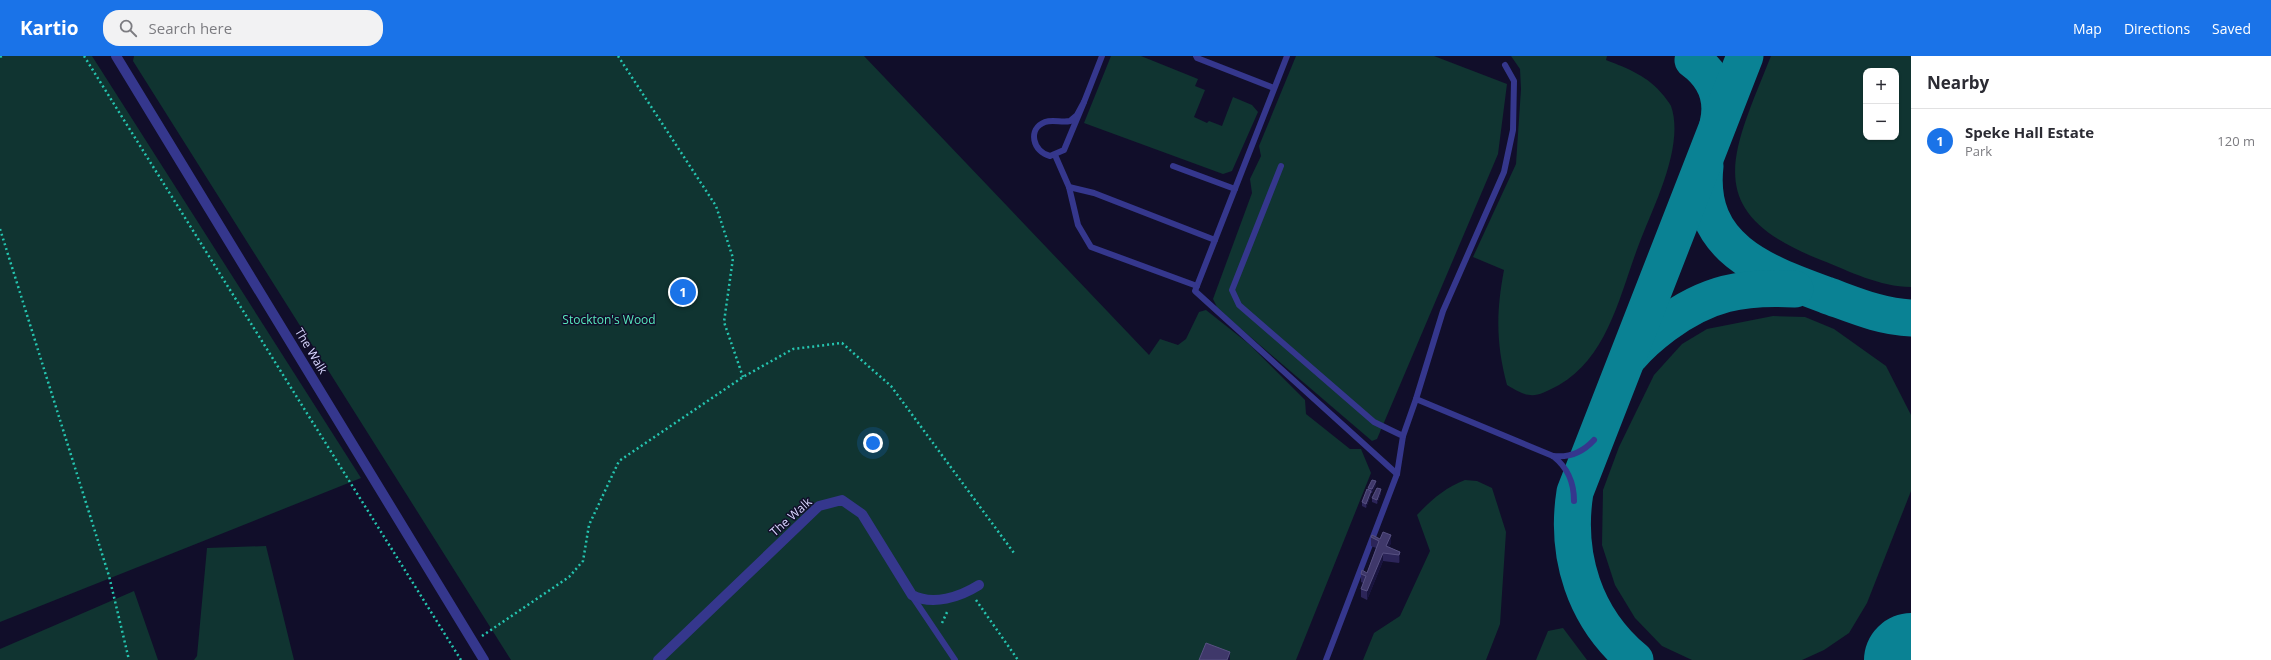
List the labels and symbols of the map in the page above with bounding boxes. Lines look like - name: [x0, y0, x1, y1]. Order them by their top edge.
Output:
- pin: 1: [670, 277, 696, 307]
- park label: Stockton's Wood: [562, 311, 656, 328]
- street label: The Walk: [291, 325, 332, 378]
- your location: [863, 433, 883, 453]
- street label: The Walk: [766, 493, 816, 540]

